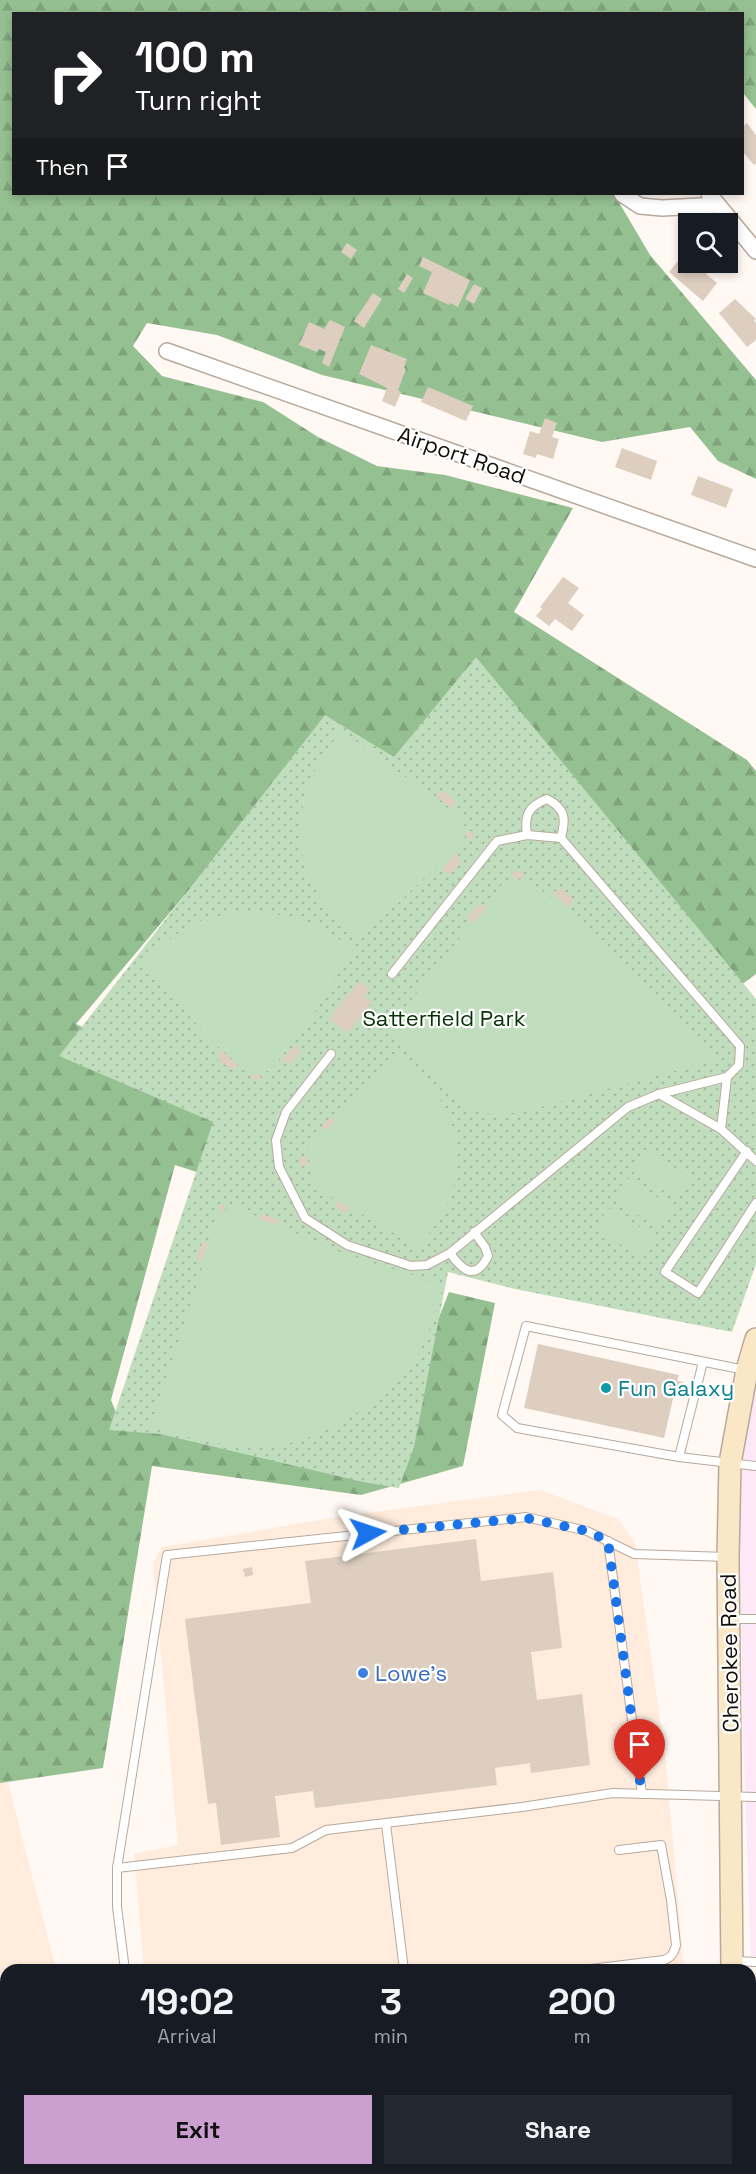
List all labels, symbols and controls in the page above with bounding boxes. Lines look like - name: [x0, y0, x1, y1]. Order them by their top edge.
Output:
- text: 100 m: [135, 31, 255, 84]
- icon: right: [36, 36, 114, 114]
- text: Turn right: [135, 83, 262, 118]
- icon: arrive: [101, 150, 134, 183]
- text: Then: [36, 153, 89, 181]
- map controls: [678, 213, 738, 273]
- button: search: [678, 213, 738, 273]
- street label: Airport Road: [394, 420, 530, 490]
- park label: Satterfield Park: [362, 1004, 526, 1032]
- place label: Fun Galaxy: [618, 1374, 734, 1402]
- marker: Fun Galaxy: [599, 1381, 613, 1395]
- position arrow: [336, 1501, 400, 1565]
- street label: Cherokee Road: [714, 1573, 744, 1733]
- place label: Lowe's: [375, 1659, 447, 1687]
- marker: Lowe's: [356, 1666, 370, 1680]
- pin: [614, 1719, 665, 1781]
- icon: arrive: [623, 1728, 656, 1761]
- text: 19:02: [140, 1979, 234, 2025]
- text: 3: [380, 1979, 402, 2025]
- text: 200: [548, 1979, 616, 2025]
- text: Arrival: [157, 2023, 217, 2049]
- text: min: [374, 2023, 408, 2049]
- text: m: [573, 2023, 591, 2049]
- button: Exit: [24, 2095, 372, 2164]
- button: Share: [384, 2095, 732, 2164]

